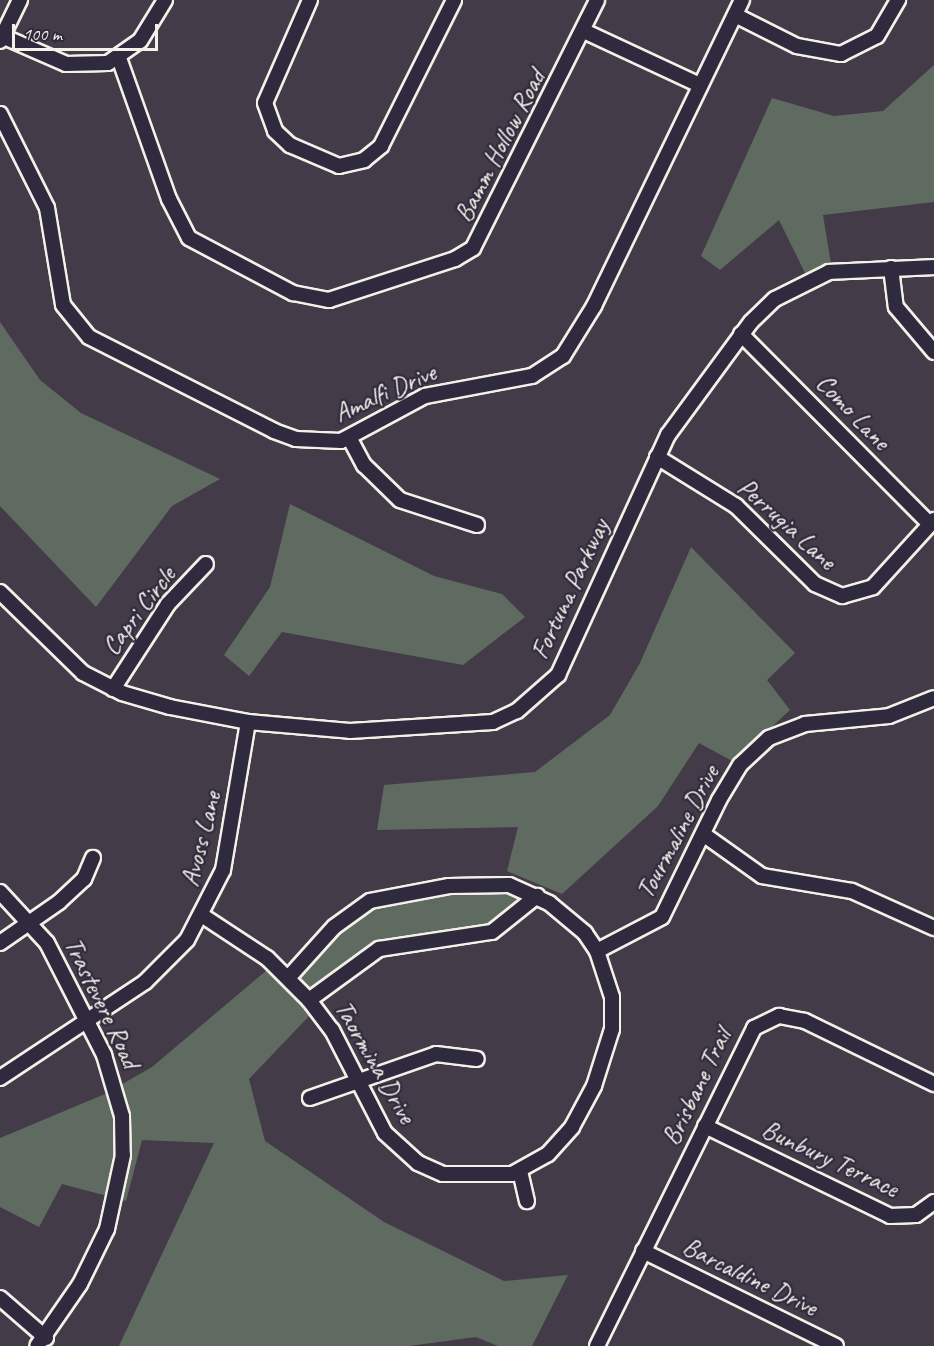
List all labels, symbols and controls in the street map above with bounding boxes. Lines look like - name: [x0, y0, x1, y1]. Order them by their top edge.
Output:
- scale bar: [15, 12, 160, 50]
- text: 100 m: [23, 23, 62, 45]
- street label: Bamm Hollow Road: [448, 65, 552, 227]
- street label: Amalfi Drive: [329, 357, 441, 429]
- street label: Como Lane: [809, 367, 897, 457]
- street label: Perrugia Lane: [731, 471, 843, 577]
- street label: Fortuna Parkway: [524, 514, 616, 664]
- street label: Capri Circle: [96, 561, 182, 661]
- street label: Tourmaline Drive: [630, 760, 726, 904]
- street label: Avoss Lane: [174, 788, 228, 890]
- street label: Trastevere Road: [57, 933, 147, 1073]
- street label: Taormina Drive: [327, 995, 423, 1129]
- street label: Brisbane Trail: [656, 1024, 738, 1150]
- street label: Bunbury Terrace: [757, 1114, 903, 1204]
- street label: Barcaldine Drive: [677, 1231, 823, 1323]

